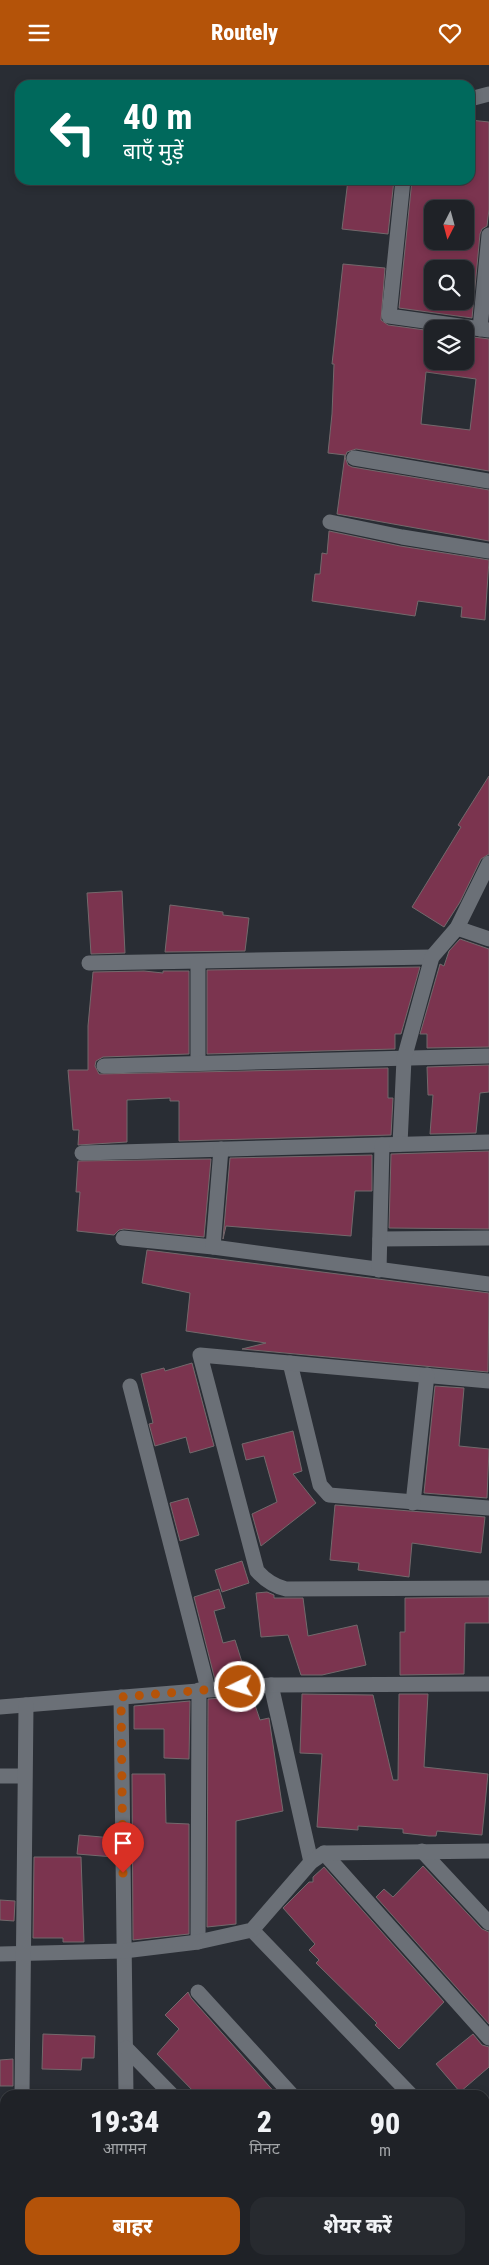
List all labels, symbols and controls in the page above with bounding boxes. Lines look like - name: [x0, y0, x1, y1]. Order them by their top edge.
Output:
- icon: menu: [25, 19, 53, 47]
- icon: heart: [436, 19, 464, 47]
- text: Routely: [211, 20, 278, 45]
- text: 40 m: [123, 97, 192, 138]
- icon: left: [40, 100, 105, 165]
- text: बाएँ मुड़ें: [123, 139, 183, 164]
- north arrow: [424, 200, 474, 250]
- map controls: [424, 200, 474, 370]
- button: search: [424, 260, 474, 310]
- button: layers: [424, 320, 474, 370]
- position arrow: [213, 1660, 265, 1712]
- pin: [102, 1822, 144, 1873]
- icon: arrive: [109, 1829, 137, 1857]
- text: 19:34: [90, 2104, 159, 2139]
- text: 2: [257, 2104, 272, 2139]
- text: 90: [370, 2106, 400, 2141]
- text: आगमन: [103, 2139, 146, 2158]
- text: मिनट: [249, 2139, 280, 2158]
- text: m: [379, 2141, 391, 2160]
- button: बाहर: [25, 2197, 240, 2255]
- button: शेयर करें: [250, 2197, 465, 2255]

